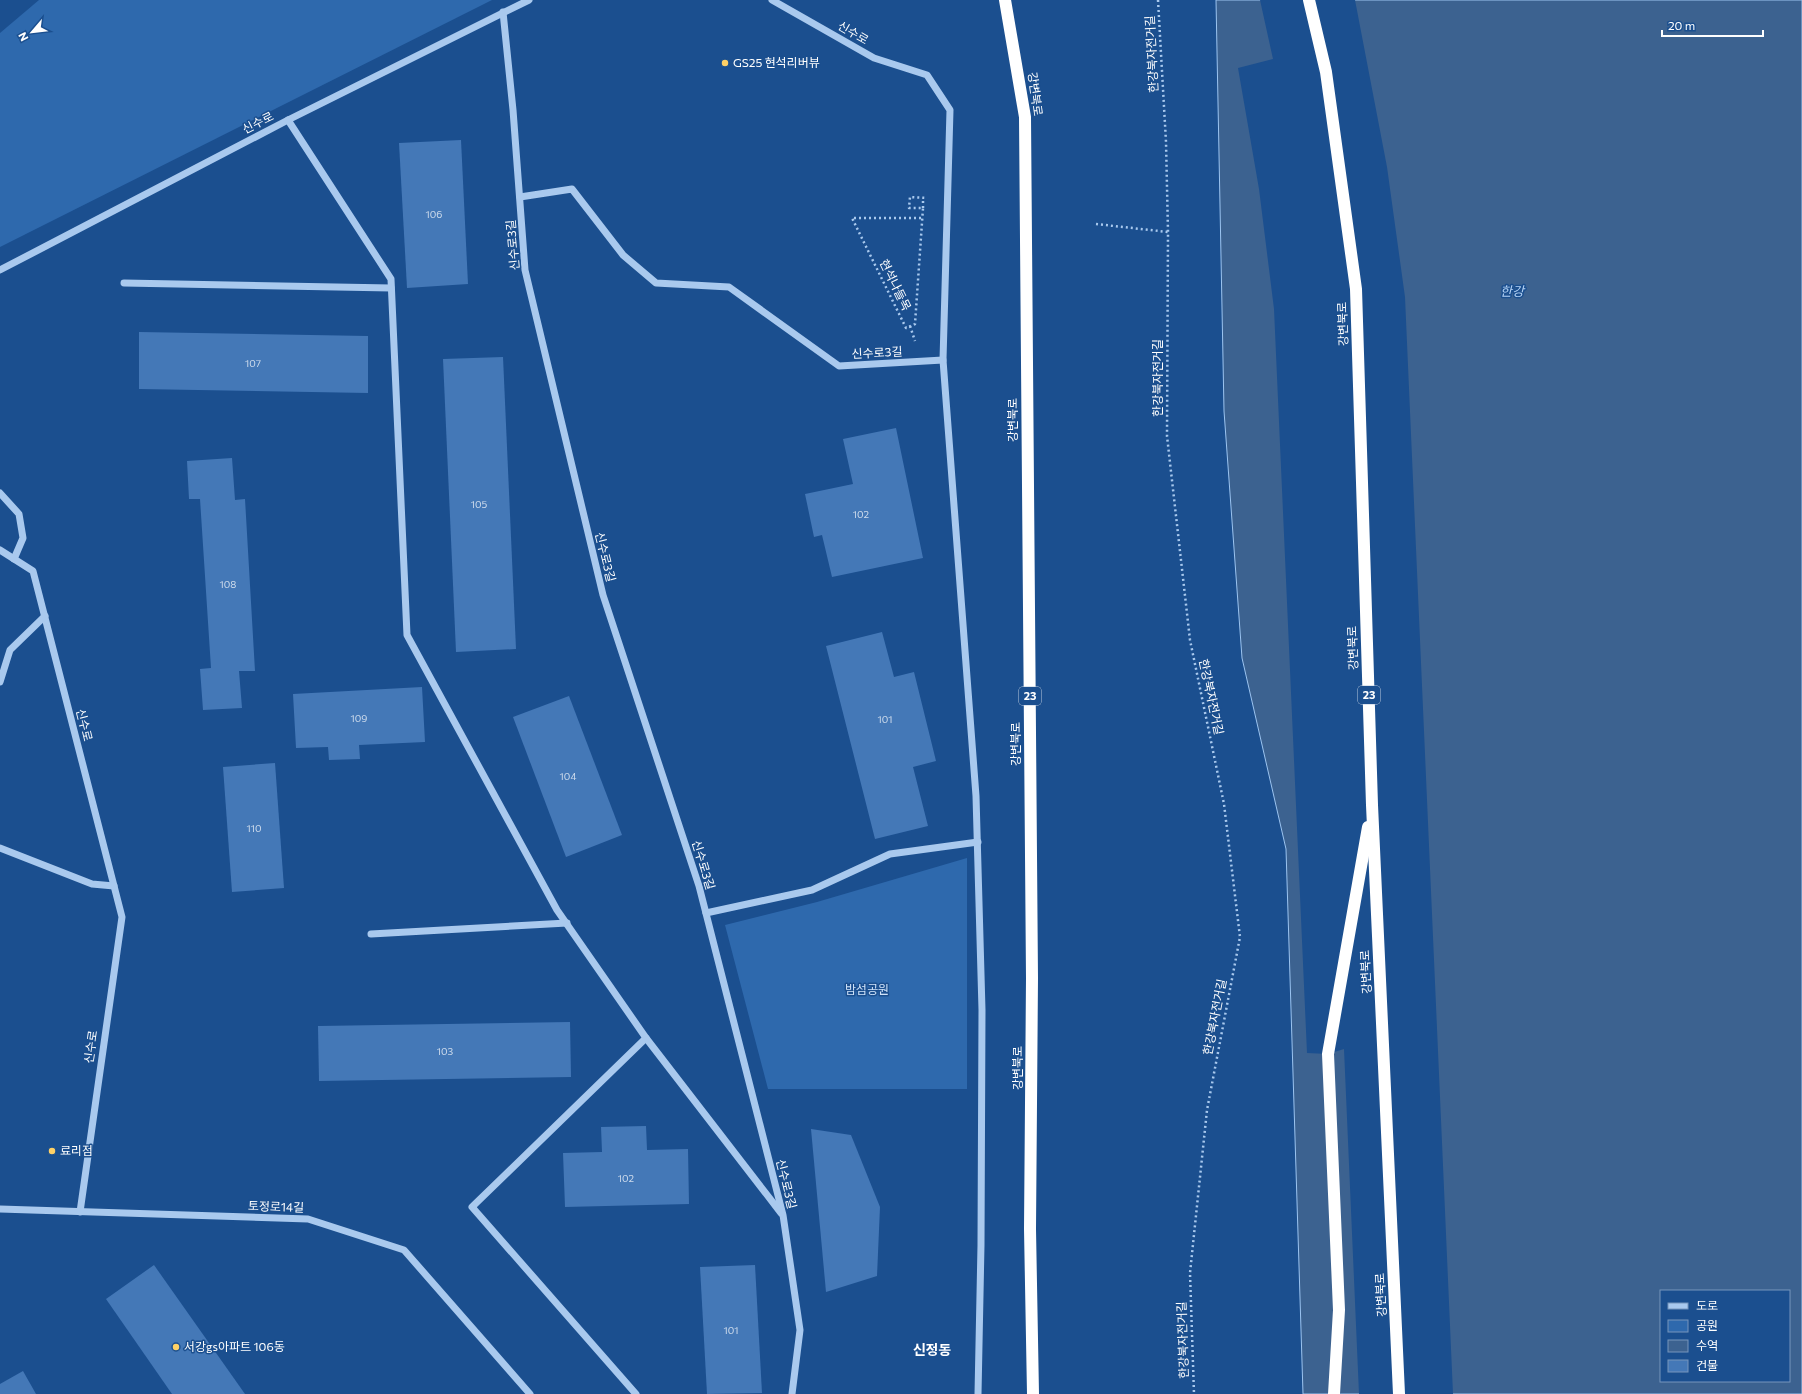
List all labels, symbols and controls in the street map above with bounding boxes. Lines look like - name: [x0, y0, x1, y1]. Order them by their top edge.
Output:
- north arrow: [12, 12, 52, 52]
- scale bar: [1662, 12, 1763, 38]
- street label: 한강북자전거길: [1142, 15, 1160, 93]
- street label: 신수로: [836, 18, 871, 46]
- text: 20 m: [1668, 18, 1695, 32]
- text: N: [15, 30, 30, 44]
- place label: GS25 현석리버뷰: [733, 55, 820, 69]
- marker: GS25 현석리버뷰: [720, 58, 730, 68]
- street label: 강변북로: [1026, 71, 1046, 117]
- street label: 신수로: [240, 108, 275, 136]
- house number: 106: [426, 208, 442, 220]
- street label: 신수로3길: [503, 219, 521, 271]
- street label: 현석나들목: [878, 257, 914, 312]
- water label: 한강: [1500, 283, 1526, 299]
- street label: 강변북로: [1334, 302, 1350, 346]
- street label: 한강북자전거길: [1150, 339, 1164, 417]
- street label: 신수로3길: [851, 344, 903, 360]
- house number: 107: [245, 357, 261, 369]
- street label: 강변북로: [1005, 398, 1019, 442]
- house number: 105: [471, 498, 488, 510]
- house number: 102: [853, 508, 870, 520]
- street label: 신수로3길: [593, 530, 619, 583]
- house number: 108: [220, 578, 236, 590]
- street label: 강변북로: [1344, 626, 1360, 670]
- street label: 한강북자전거길: [1197, 658, 1227, 736]
- road number: 23: [1358, 686, 1380, 704]
- road number: 23: [1019, 687, 1041, 705]
- street label: 신수로: [74, 707, 96, 743]
- house number: 109: [351, 712, 367, 724]
- house number: 101: [877, 713, 893, 725]
- street label: 강변북로: [1008, 722, 1022, 766]
- house number: 104: [560, 770, 576, 782]
- house number: 110: [246, 822, 262, 834]
- street label: 신수로3길: [690, 838, 718, 891]
- street label: 강변북로: [1357, 950, 1373, 994]
- street label: 한강북자전거길: [1200, 978, 1228, 1056]
- park label: 밤섬공원: [845, 982, 889, 996]
- street label: 신수로: [81, 1029, 99, 1064]
- house number: 103: [437, 1045, 454, 1057]
- street label: 강변북로: [1010, 1046, 1024, 1090]
- place label: 료리점: [60, 1143, 93, 1157]
- marker: 료리점: [47, 1146, 57, 1156]
- street label: 신수로3길: [774, 1157, 800, 1210]
- house number: 102: [618, 1172, 635, 1184]
- street label: 토정로14길: [248, 1198, 305, 1214]
- street label: 강변북로: [1372, 1273, 1388, 1317]
- legend: [1660, 1290, 1790, 1382]
- text: 도로: [1696, 1298, 1718, 1312]
- street label: 한강북자전거길: [1174, 1301, 1190, 1379]
- text: 공원: [1696, 1318, 1718, 1332]
- house number: 101: [723, 1324, 739, 1336]
- text: 수역: [1696, 1338, 1718, 1352]
- place label: 서강gs아파트 106동: [184, 1339, 285, 1353]
- district label: 신정동: [913, 1341, 951, 1358]
- marker: 서강gs아파트 106동: [171, 1342, 181, 1352]
- text: 건물: [1696, 1358, 1718, 1372]

